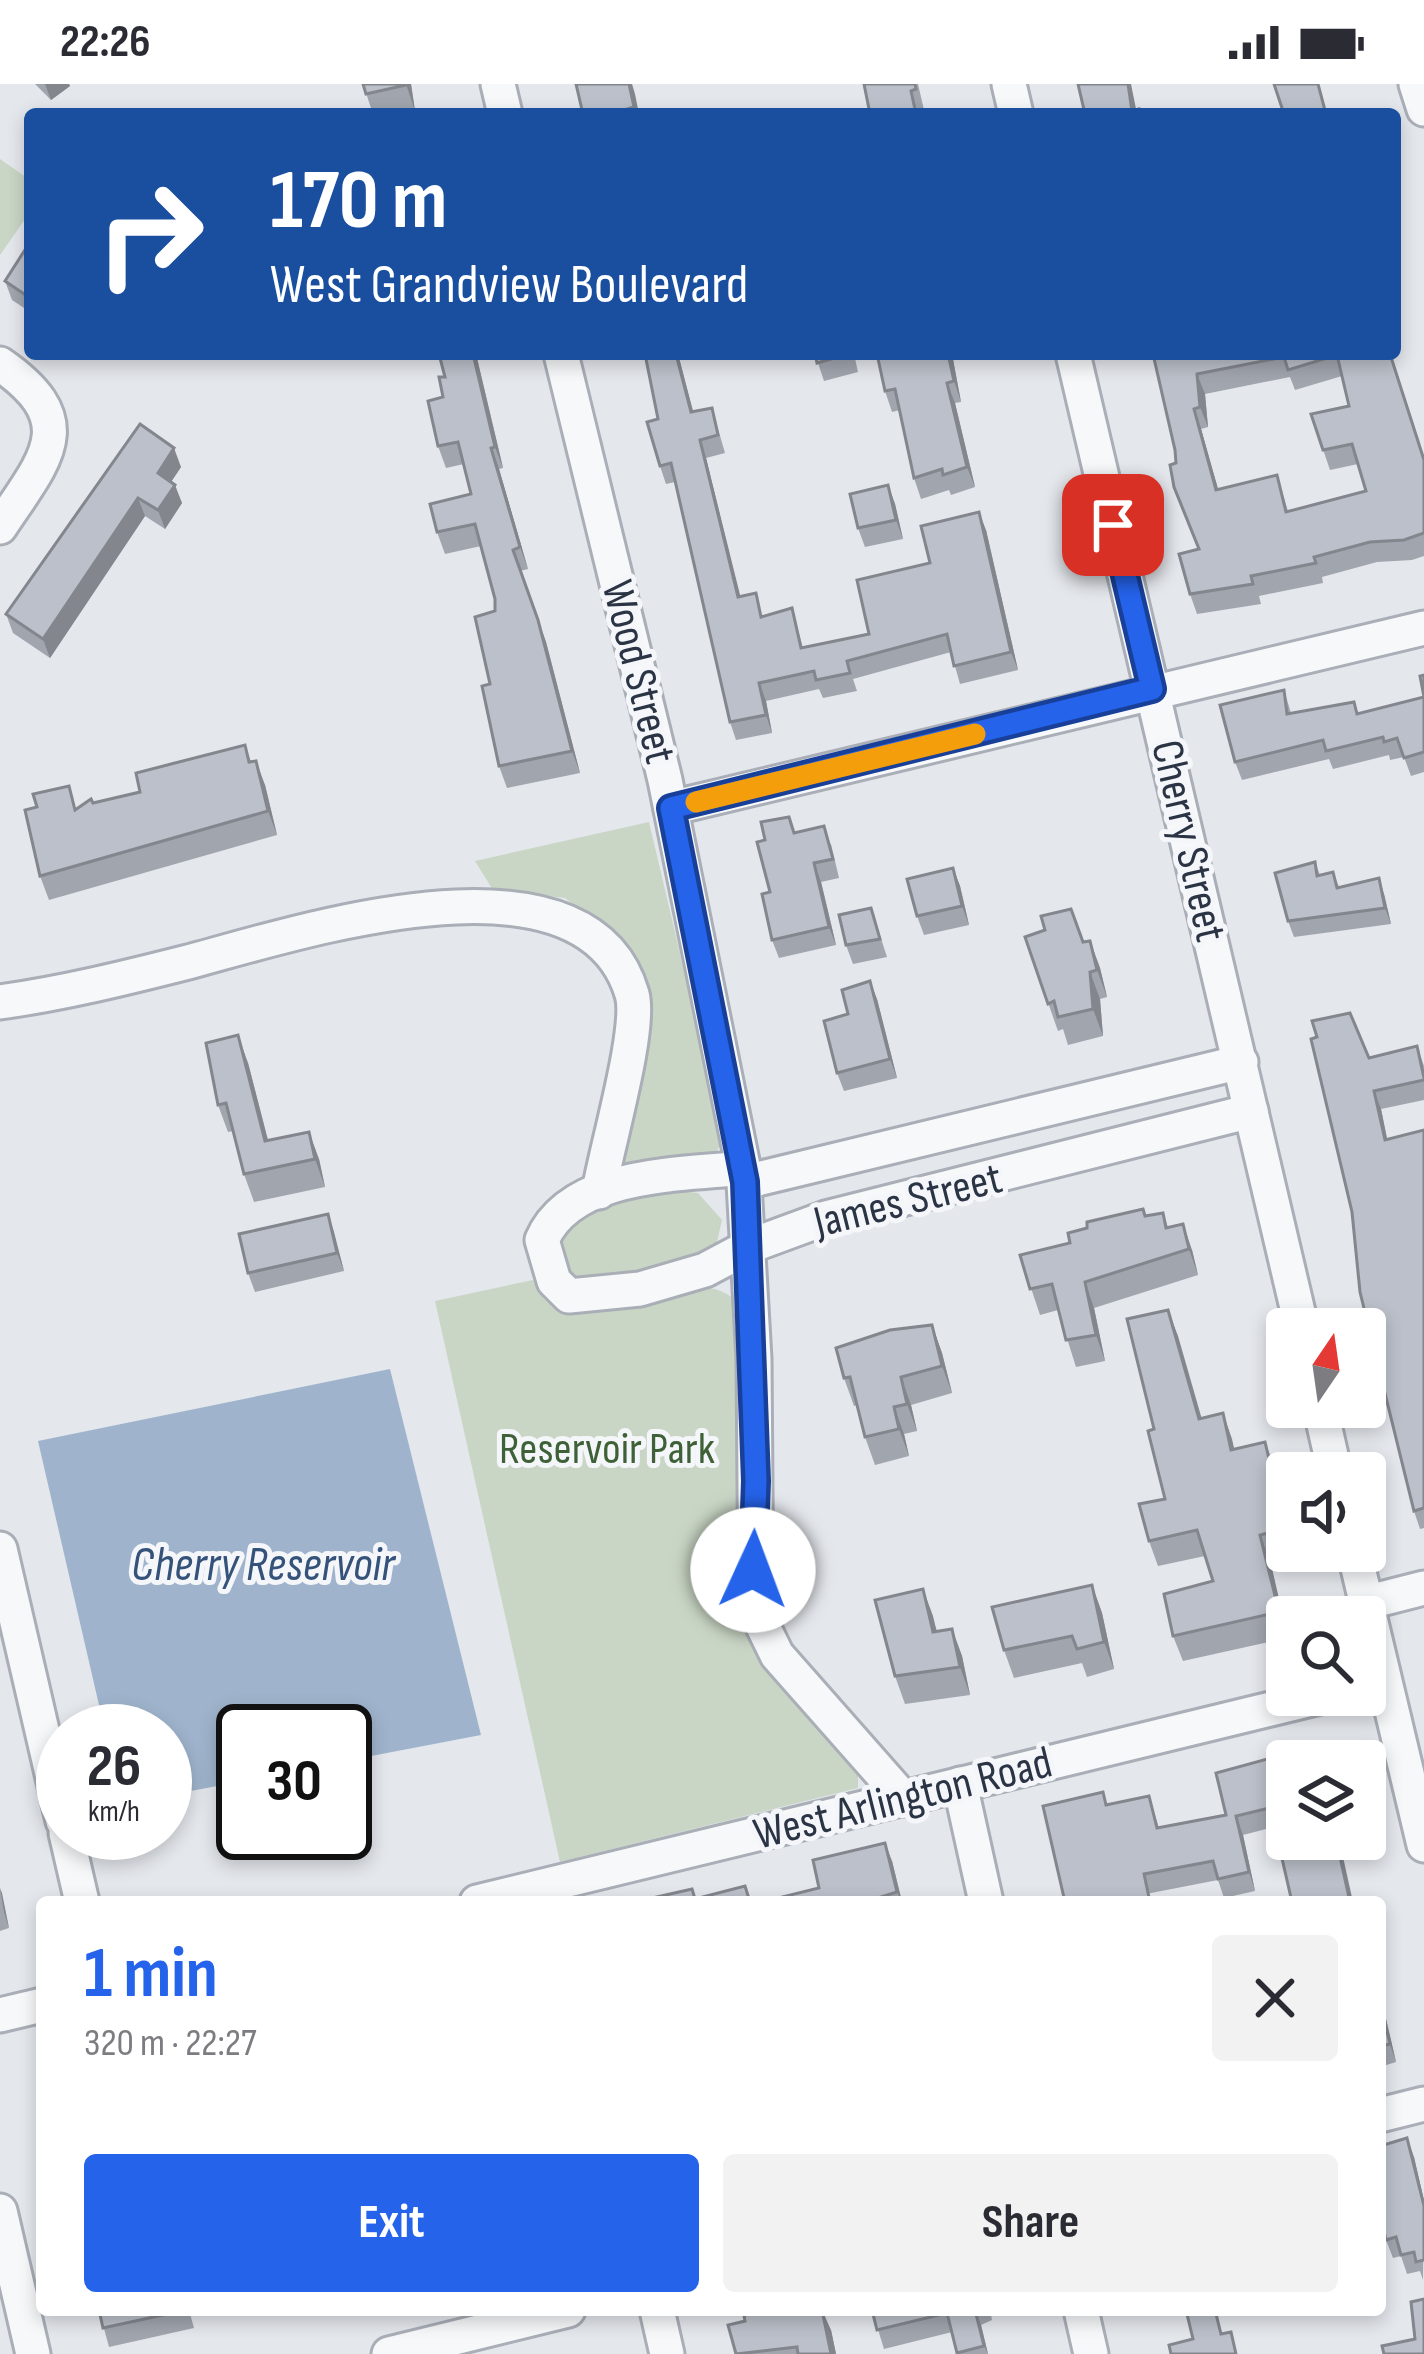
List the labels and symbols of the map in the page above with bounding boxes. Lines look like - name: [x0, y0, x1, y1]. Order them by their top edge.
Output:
- pin: [1062, 474, 1164, 576]
- street label: Wood Street: [589, 575, 687, 769]
- street label: Cherry Street: [1138, 735, 1238, 947]
- street label: James Street: [807, 1151, 1008, 1251]
- north arrow: [1266, 1308, 1386, 1428]
- park label: Reservoir Park: [499, 1422, 715, 1477]
- position arrow: [690, 1507, 816, 1633]
- water label: Cherry Reservoir: [131, 1537, 396, 1594]
- speed limit sign: 30: [216, 1704, 372, 1860]
- street label: West Arlington Road: [748, 1735, 1058, 1863]

